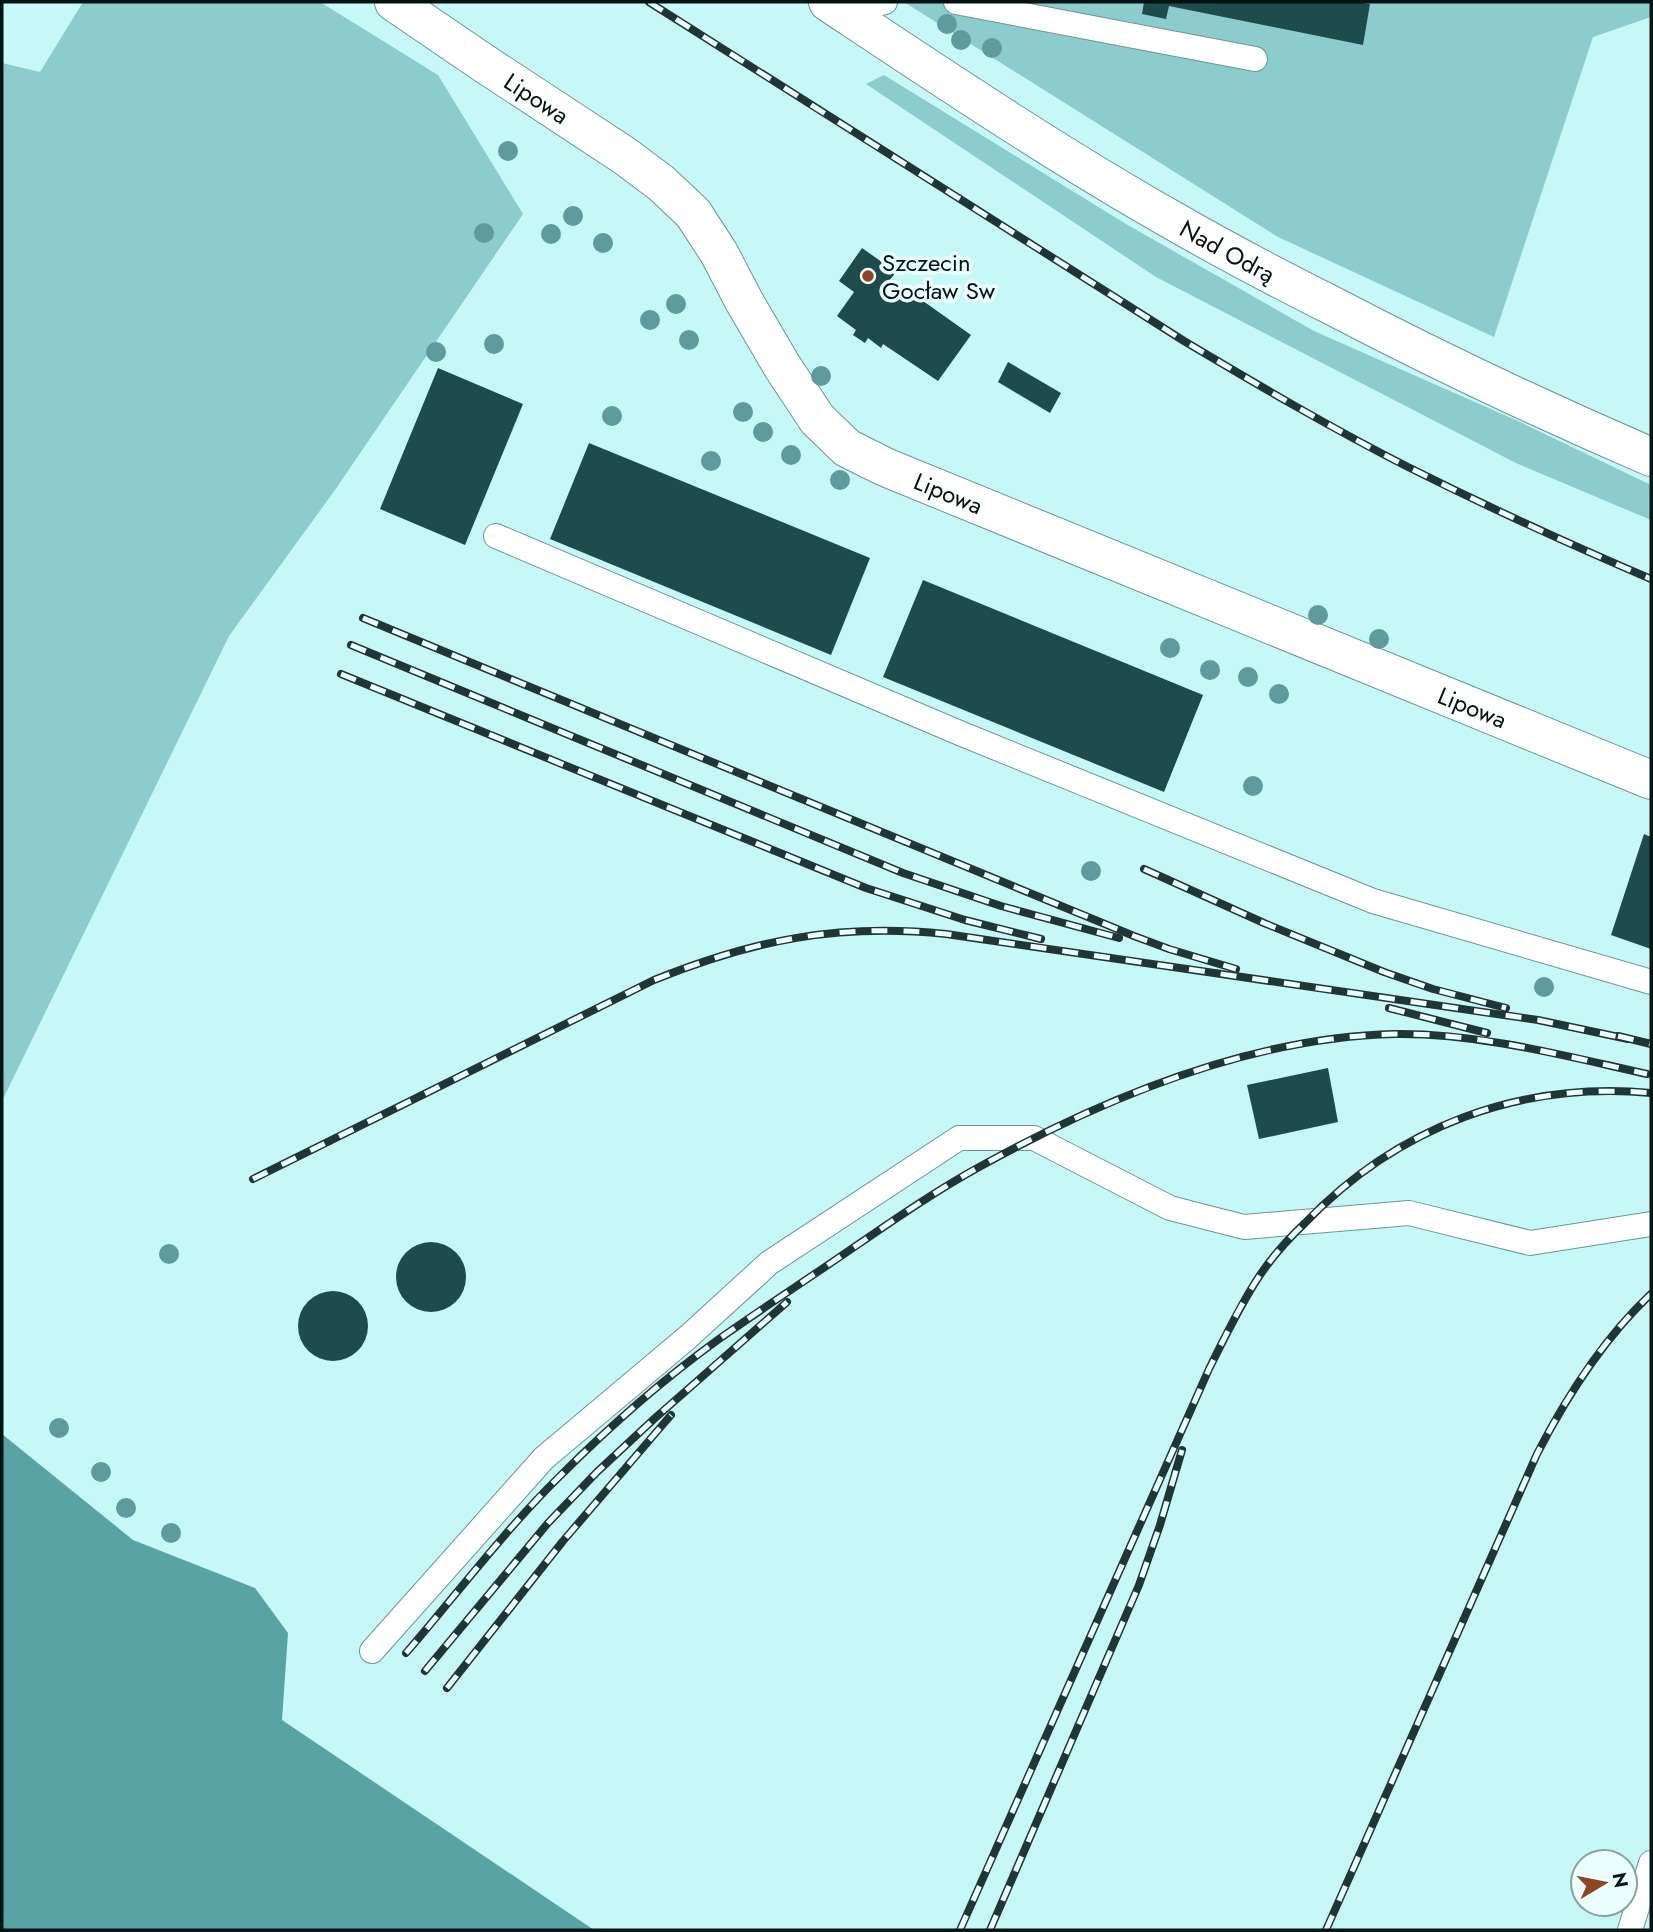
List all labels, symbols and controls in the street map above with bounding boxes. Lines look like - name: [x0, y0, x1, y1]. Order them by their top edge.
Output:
- street label: Lipowa: [497, 64, 576, 132]
- street label: Nad Odrą: [1174, 211, 1282, 291]
- place label: Szczecin Gocław Sw: [882, 245, 996, 308]
- marker: Szczecin Gocław Sw: [860, 268, 876, 284]
- street label: Lipowa: [909, 463, 988, 523]
- street label: Lipowa: [1433, 677, 1512, 737]
- north arrow: [1569, 1848, 1639, 1918]
- text: N: [1606, 1870, 1635, 1890]

